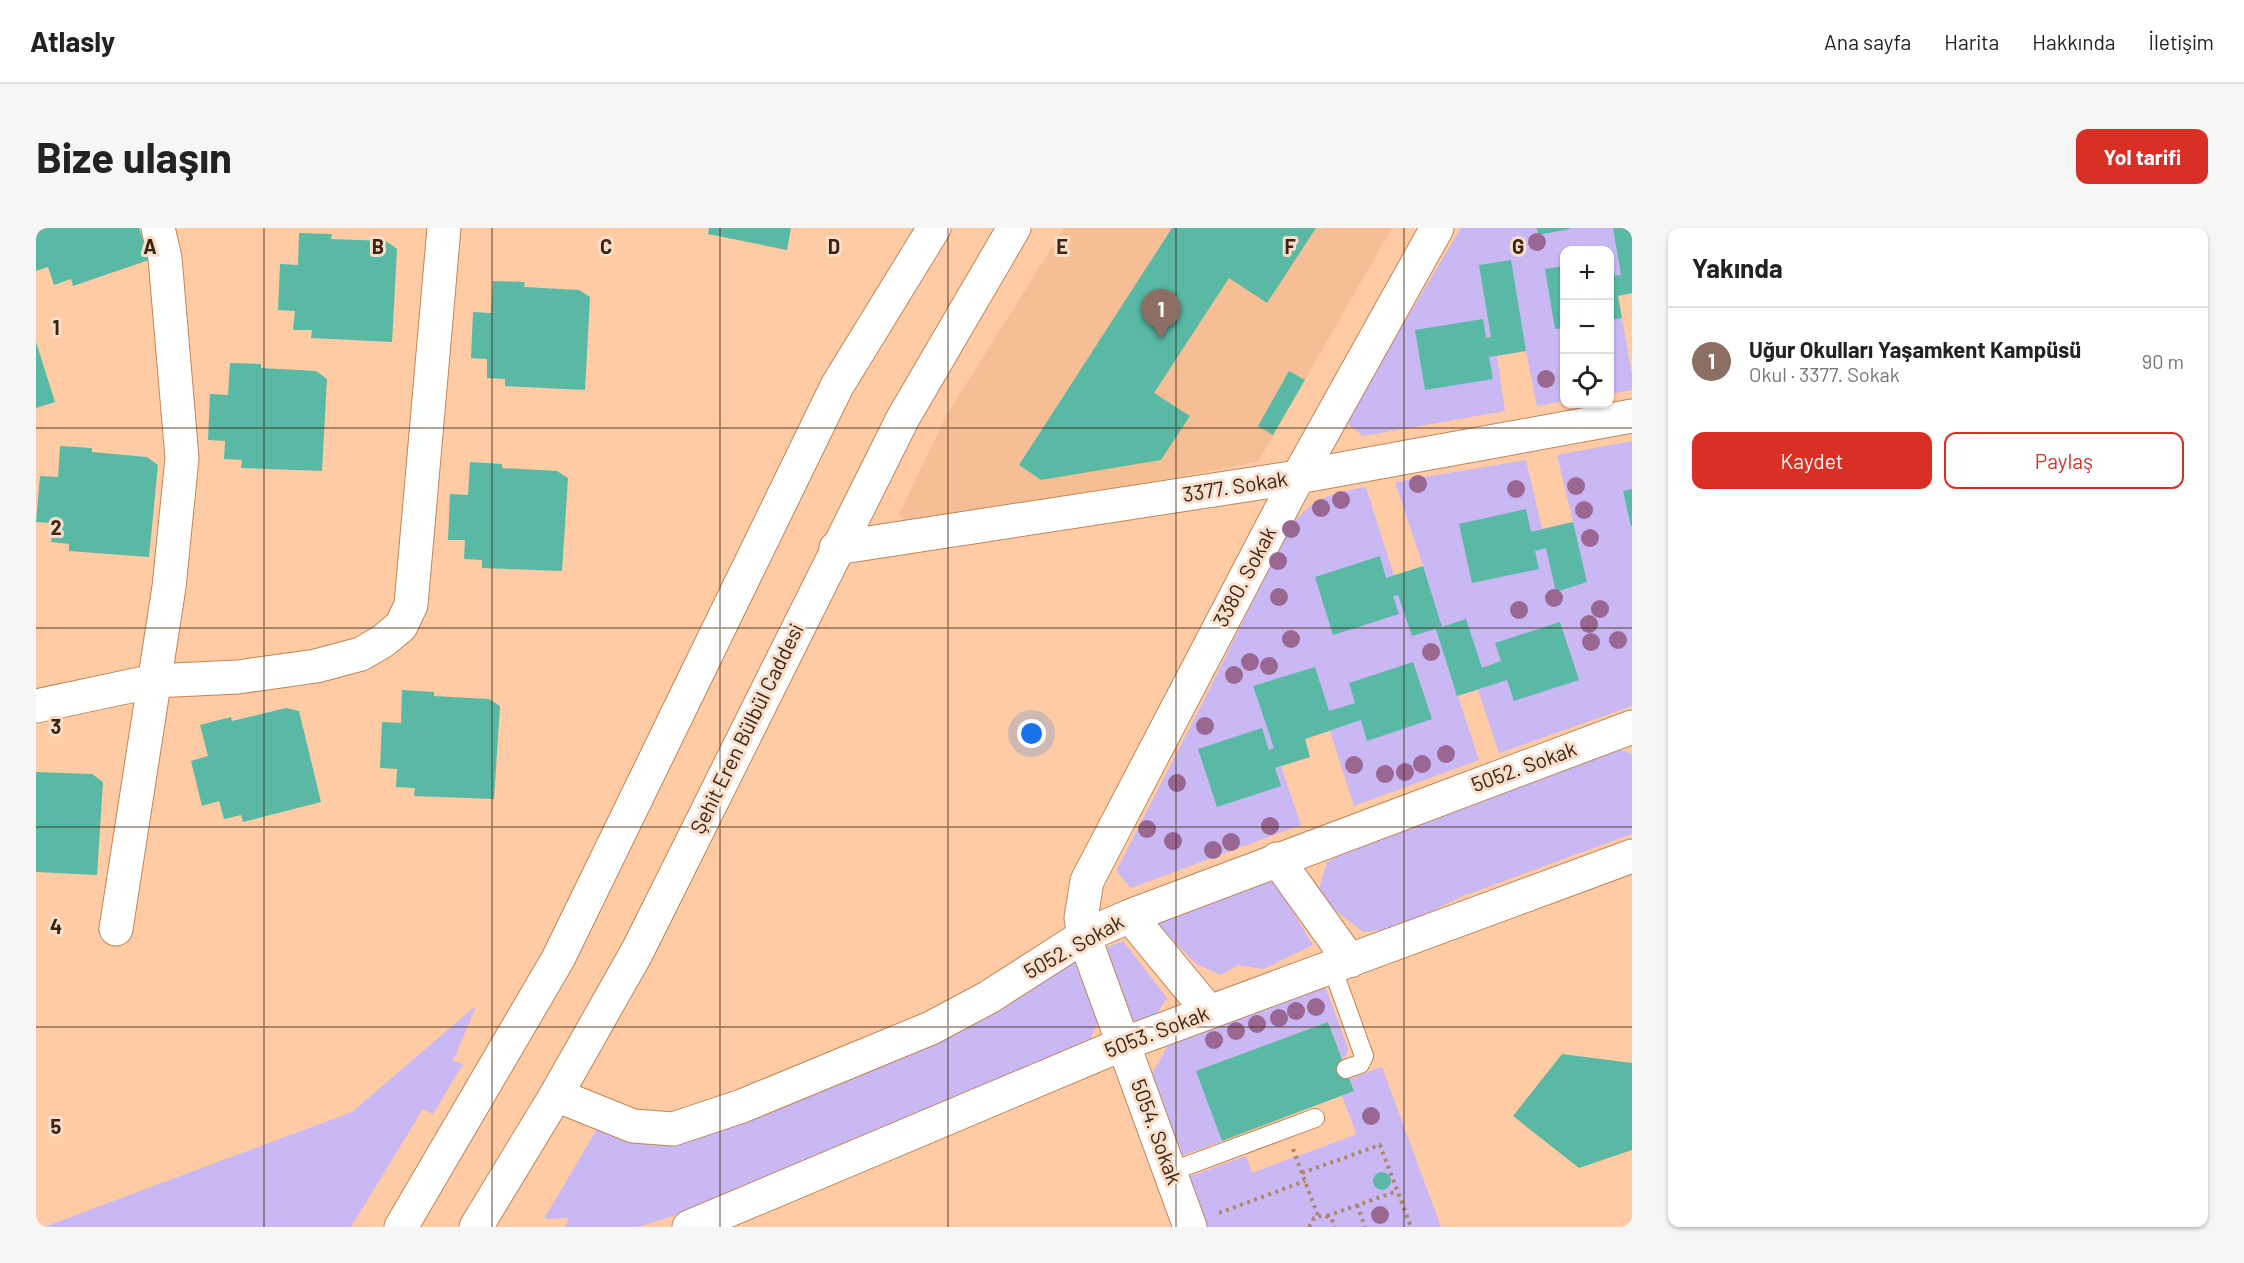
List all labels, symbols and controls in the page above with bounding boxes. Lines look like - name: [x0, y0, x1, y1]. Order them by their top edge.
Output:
- text: Atlasly: [30, 24, 115, 58]
- text: Ana sayfa: [1824, 29, 1911, 54]
- text: Harita: [1944, 29, 1999, 54]
- text: Hakkında: [2032, 29, 2116, 54]
- text: İletişim: [2149, 29, 2214, 54]
- button: Yol tarifi: [2076, 129, 2208, 184]
- text: Bize ulaşın: [36, 131, 232, 181]
- text: A: [143, 234, 157, 258]
- text: B: [372, 234, 384, 258]
- text: C: [600, 234, 612, 258]
- text: D: [828, 234, 840, 258]
- text: E: [1056, 234, 1068, 258]
- text: F: [1284, 234, 1296, 258]
- text: G: [1512, 234, 1524, 258]
- map controls: [1560, 246, 1614, 408]
- button: +: [1560, 246, 1614, 300]
- text: Yakında: [1692, 252, 1783, 283]
- pin: 1: [1142, 290, 1180, 339]
- button: −: [1560, 300, 1614, 354]
- text: 1: [52, 315, 60, 339]
- text: Uğur Okulları Yaşamkent Kampüsü: [1749, 336, 2081, 362]
- text: 1: [1708, 349, 1715, 373]
- text: 90 m: [2142, 349, 2184, 373]
- button: locate: [1560, 354, 1614, 408]
- text: Okul · 3377. Sokak: [1749, 362, 1900, 386]
- button: Kaydet: [1692, 432, 1932, 489]
- button: Paylaş: [1944, 432, 2184, 489]
- street label: 3377. Sokak: [1181, 465, 1289, 506]
- text: 2: [50, 515, 62, 539]
- street label: 3380. Sokak: [1207, 522, 1280, 631]
- street label: Şehit Eren Bülbül Caddesi: [684, 619, 807, 838]
- text: 3: [51, 714, 61, 738]
- your location: [1017, 719, 1046, 748]
- street label: 5052. Sokak: [1468, 735, 1579, 796]
- street label: 5052. Sokak: [1019, 908, 1127, 983]
- text: 4: [50, 914, 62, 938]
- street label: 5053. Sokak: [1101, 999, 1212, 1062]
- street label: 5054. Sokak: [1127, 1075, 1188, 1188]
- text: 5: [51, 1114, 62, 1138]

